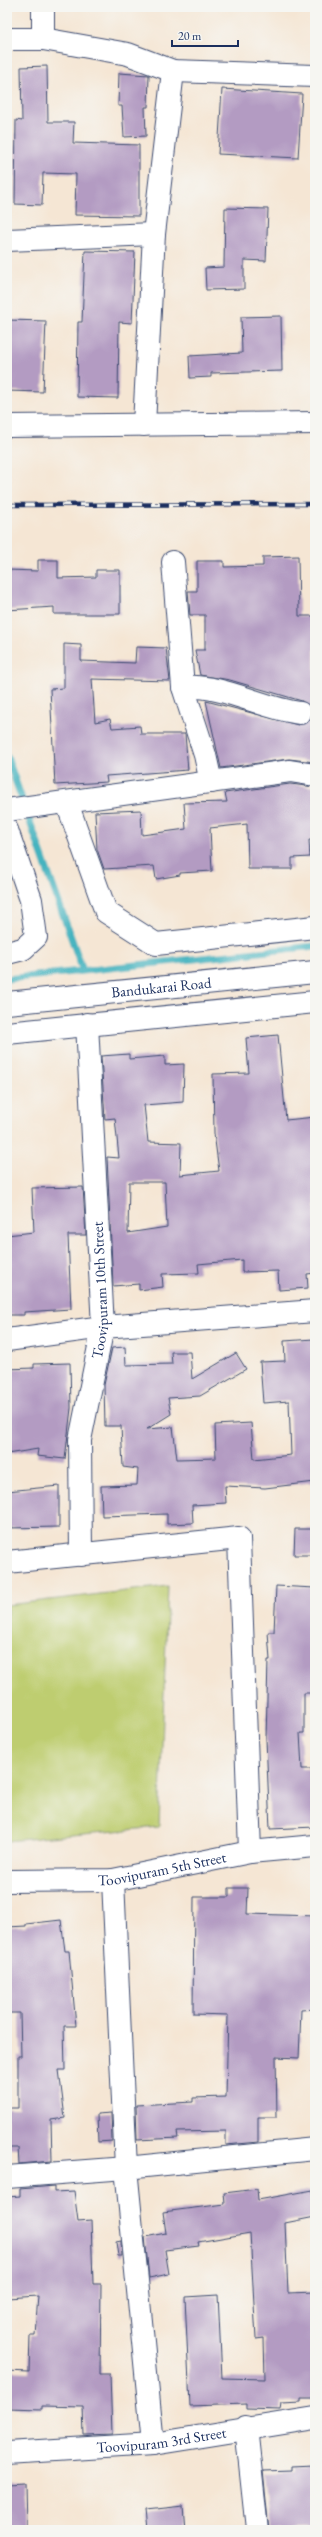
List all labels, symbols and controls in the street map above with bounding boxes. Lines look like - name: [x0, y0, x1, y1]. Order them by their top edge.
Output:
- scale bar: [172, 22, 238, 48]
- text: 20 m: [178, 28, 202, 44]
- street label: Bandukarai Road: [110, 972, 212, 1001]
- street label: Toovipuram 10th Street: [87, 1221, 112, 1360]
- street label: Toovipuram 5th Street: [98, 1847, 228, 1889]
- street label: Toovipuram 3rd Street: [96, 2422, 228, 2456]

